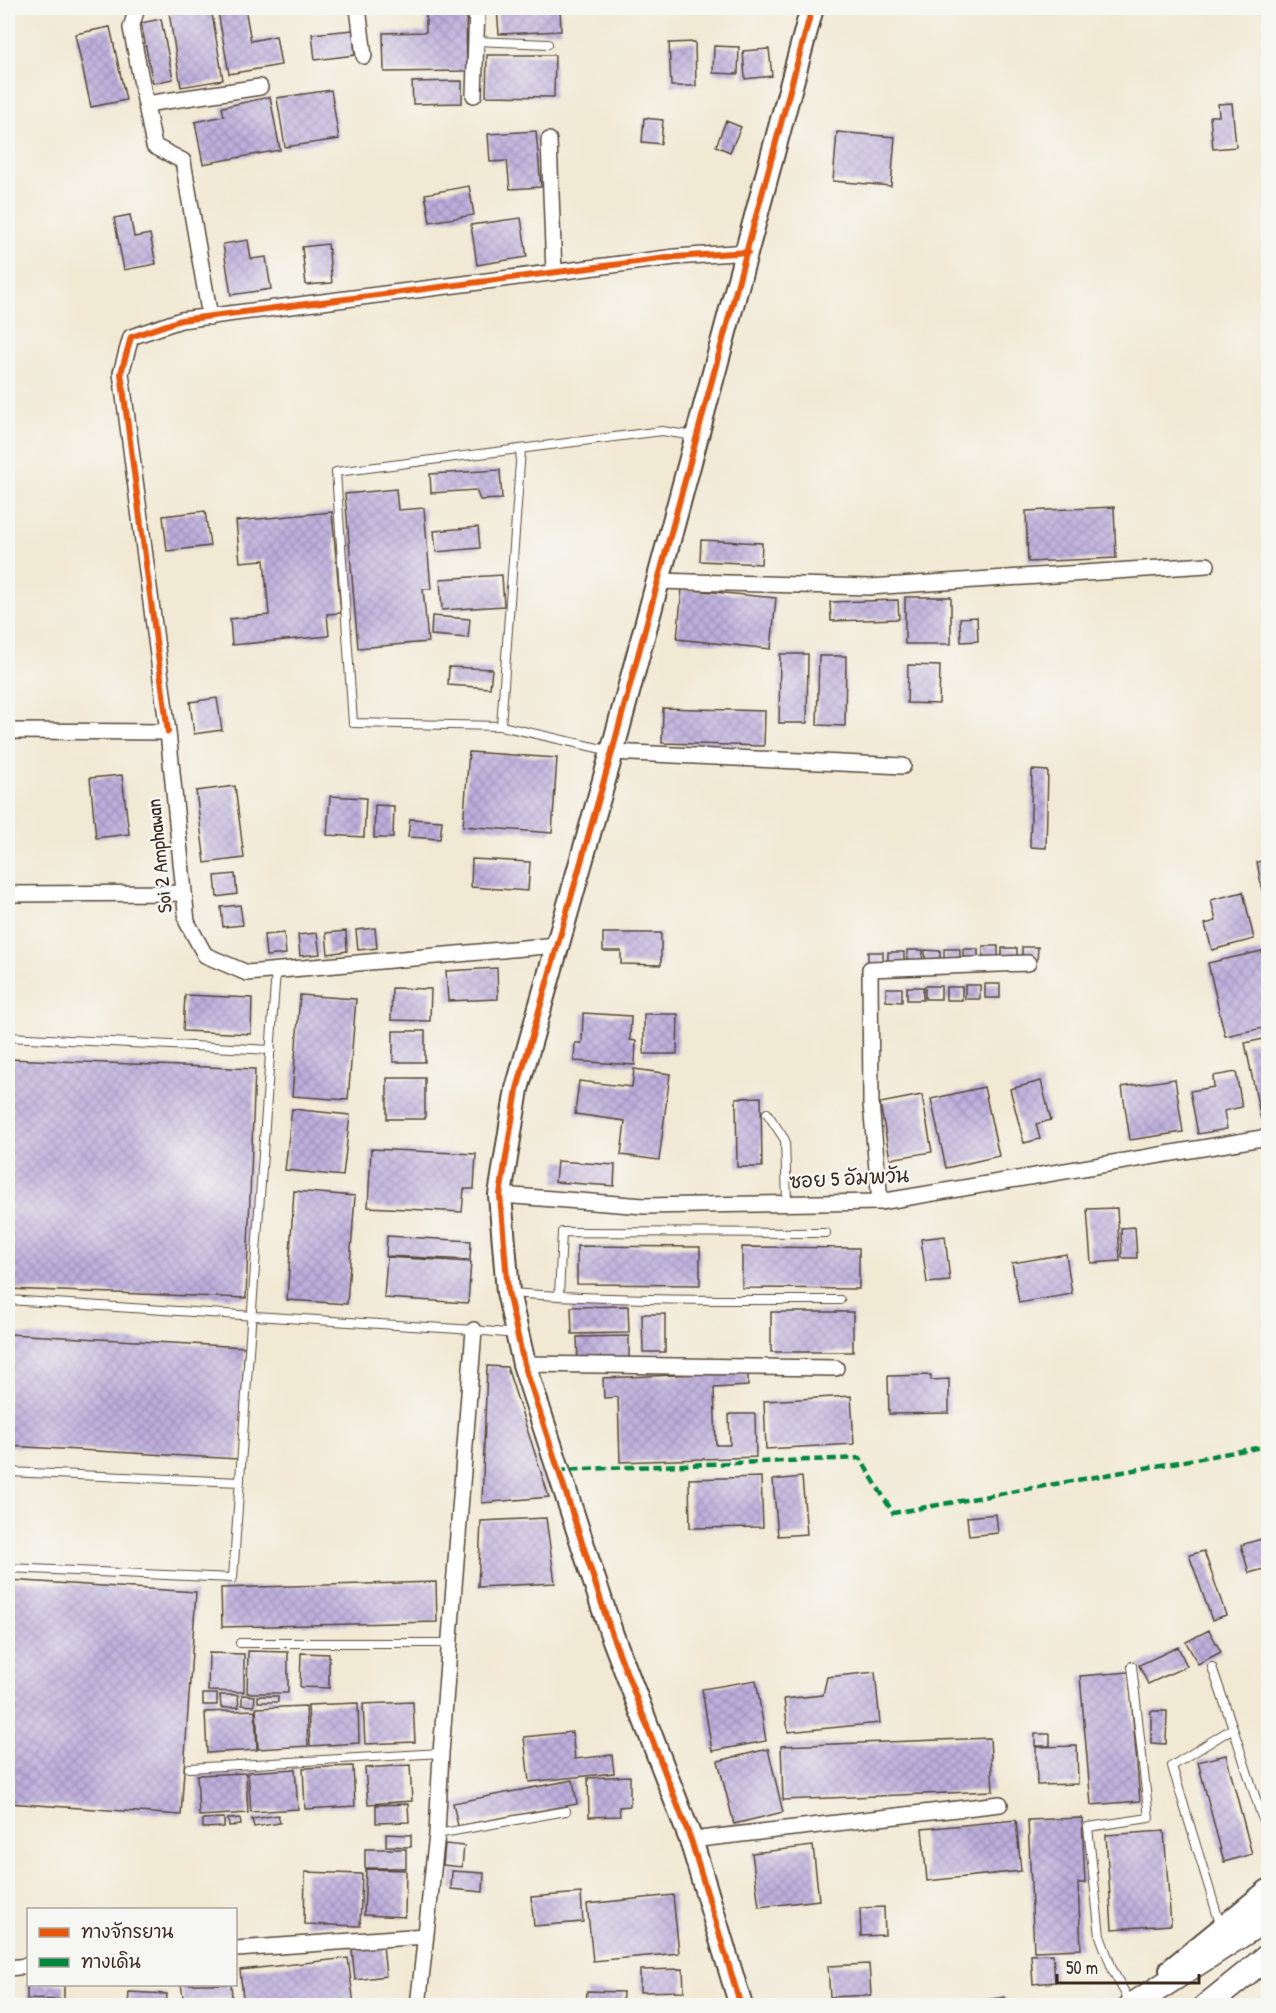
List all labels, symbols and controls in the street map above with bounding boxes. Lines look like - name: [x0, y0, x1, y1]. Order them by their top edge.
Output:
- street label: Soi 2 Amphawan: [139, 798, 178, 914]
- street label: ซอย 5 อัมพวัน: [788, 1161, 910, 1194]
- legend: [27, 1908, 237, 1986]
- text: ทางจักรยาน: [81, 1919, 173, 1944]
- scale bar: [1057, 1947, 1200, 1985]
- text: ทางเดิน: [81, 1949, 141, 1974]
- text: 50 m: [1066, 1955, 1098, 1980]

